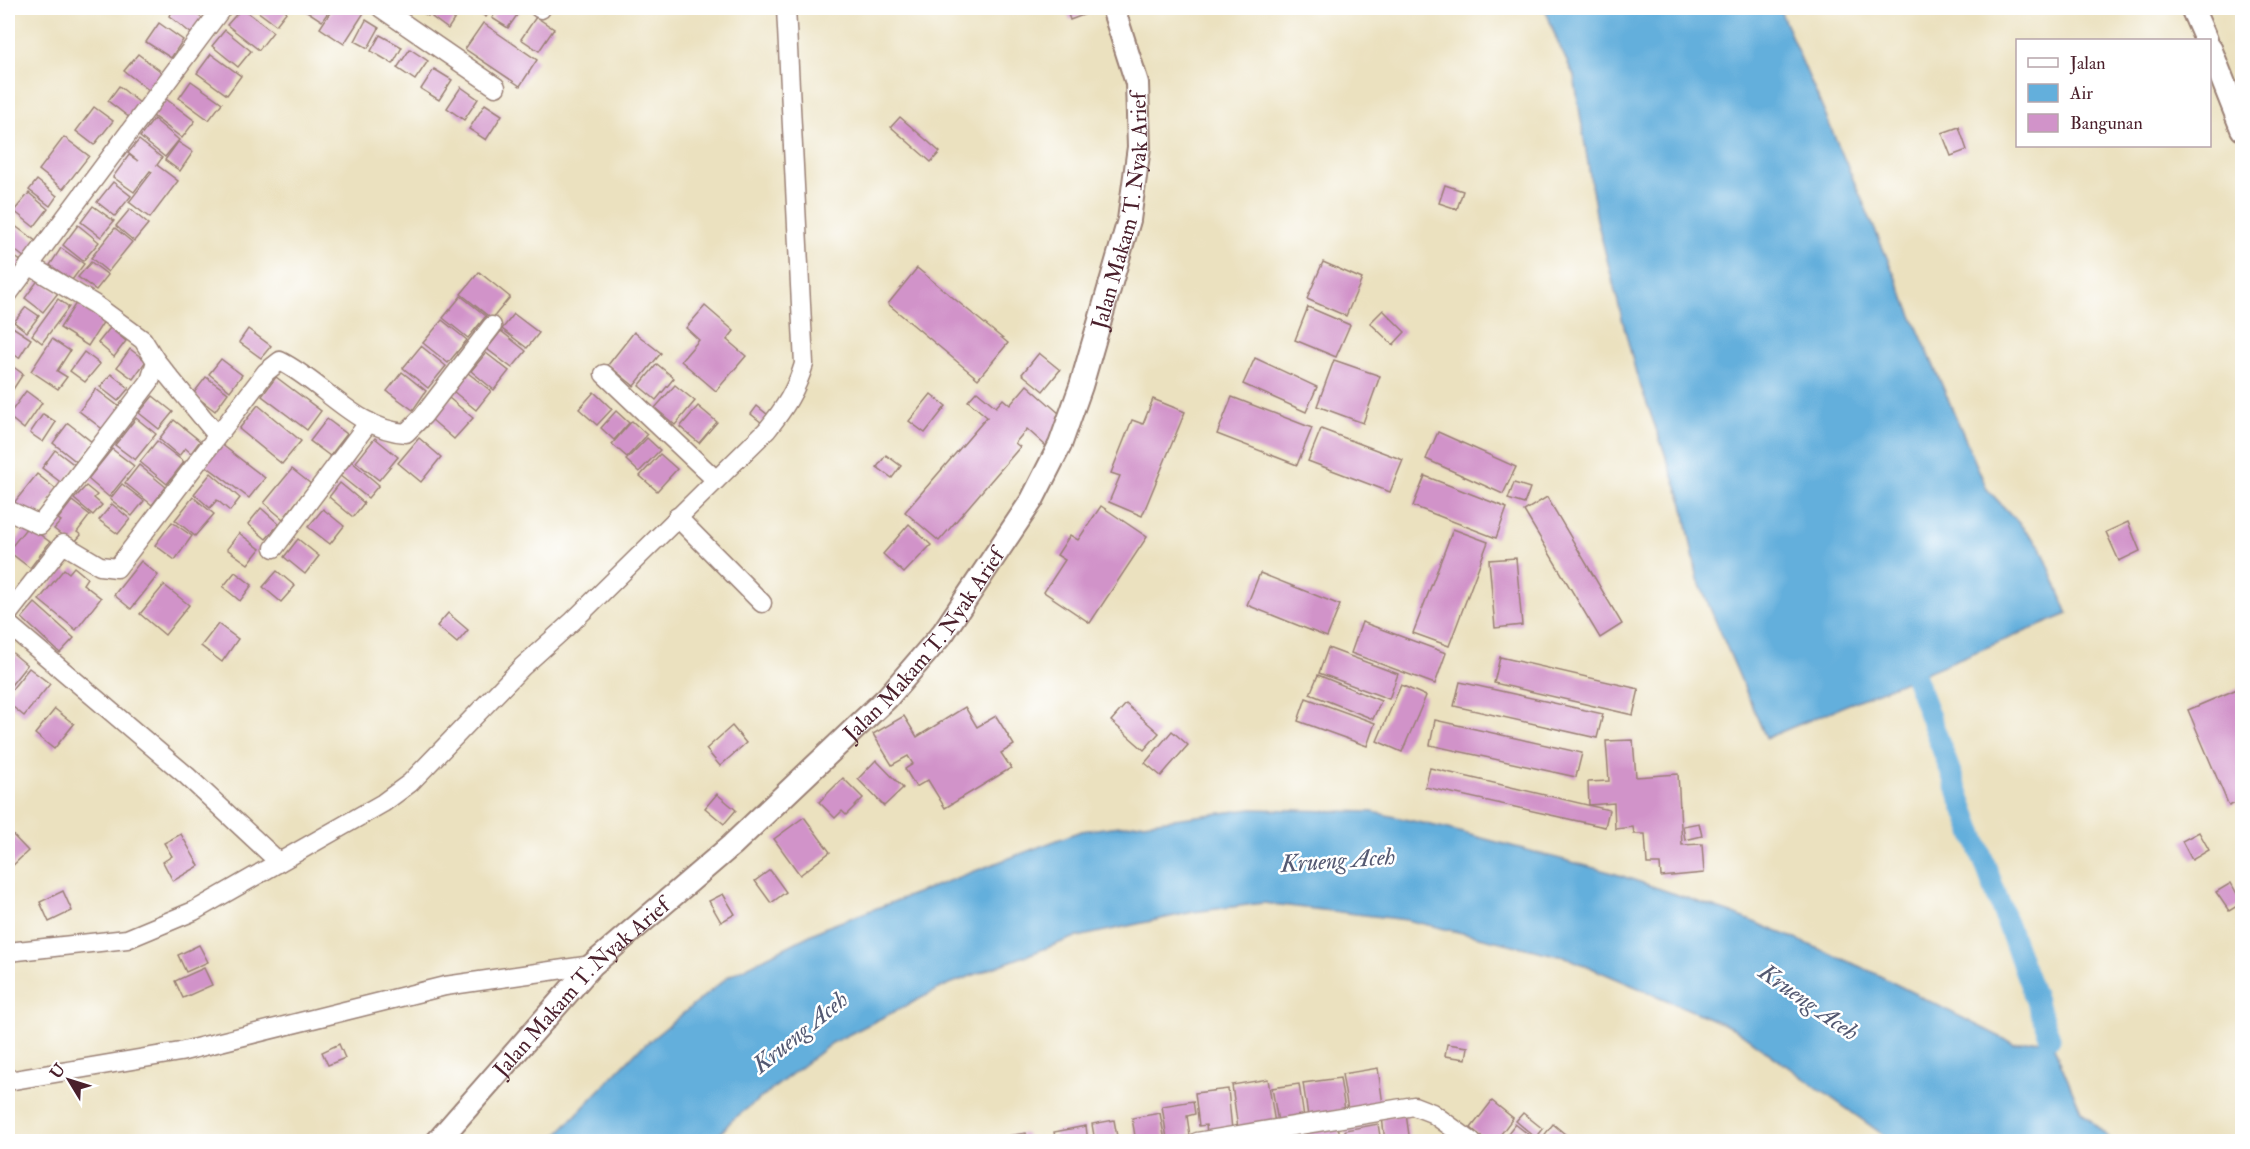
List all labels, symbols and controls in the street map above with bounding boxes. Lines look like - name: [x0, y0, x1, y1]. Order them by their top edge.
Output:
- legend: [2016, 39, 2211, 147]
- text: Jalan: [2069, 52, 2106, 75]
- text: Air: [2069, 82, 2093, 105]
- street label: Jalan Makam T. Nyak Arief: [1085, 89, 1154, 333]
- text: Bangunan: [2070, 112, 2143, 135]
- street label: Jalan Makam T. Nyak Arief: [837, 541, 1012, 748]
- water label: Krueng Aceh: [1279, 841, 1397, 880]
- street label: Jalan Makam T. Nyak Arief: [487, 890, 678, 1084]
- water label: Krueng Aceh: [1752, 956, 1865, 1048]
- water label: Krueng Aceh: [745, 984, 855, 1081]
- north arrow: [39, 1050, 99, 1110]
- text: U: [46, 1059, 70, 1083]

